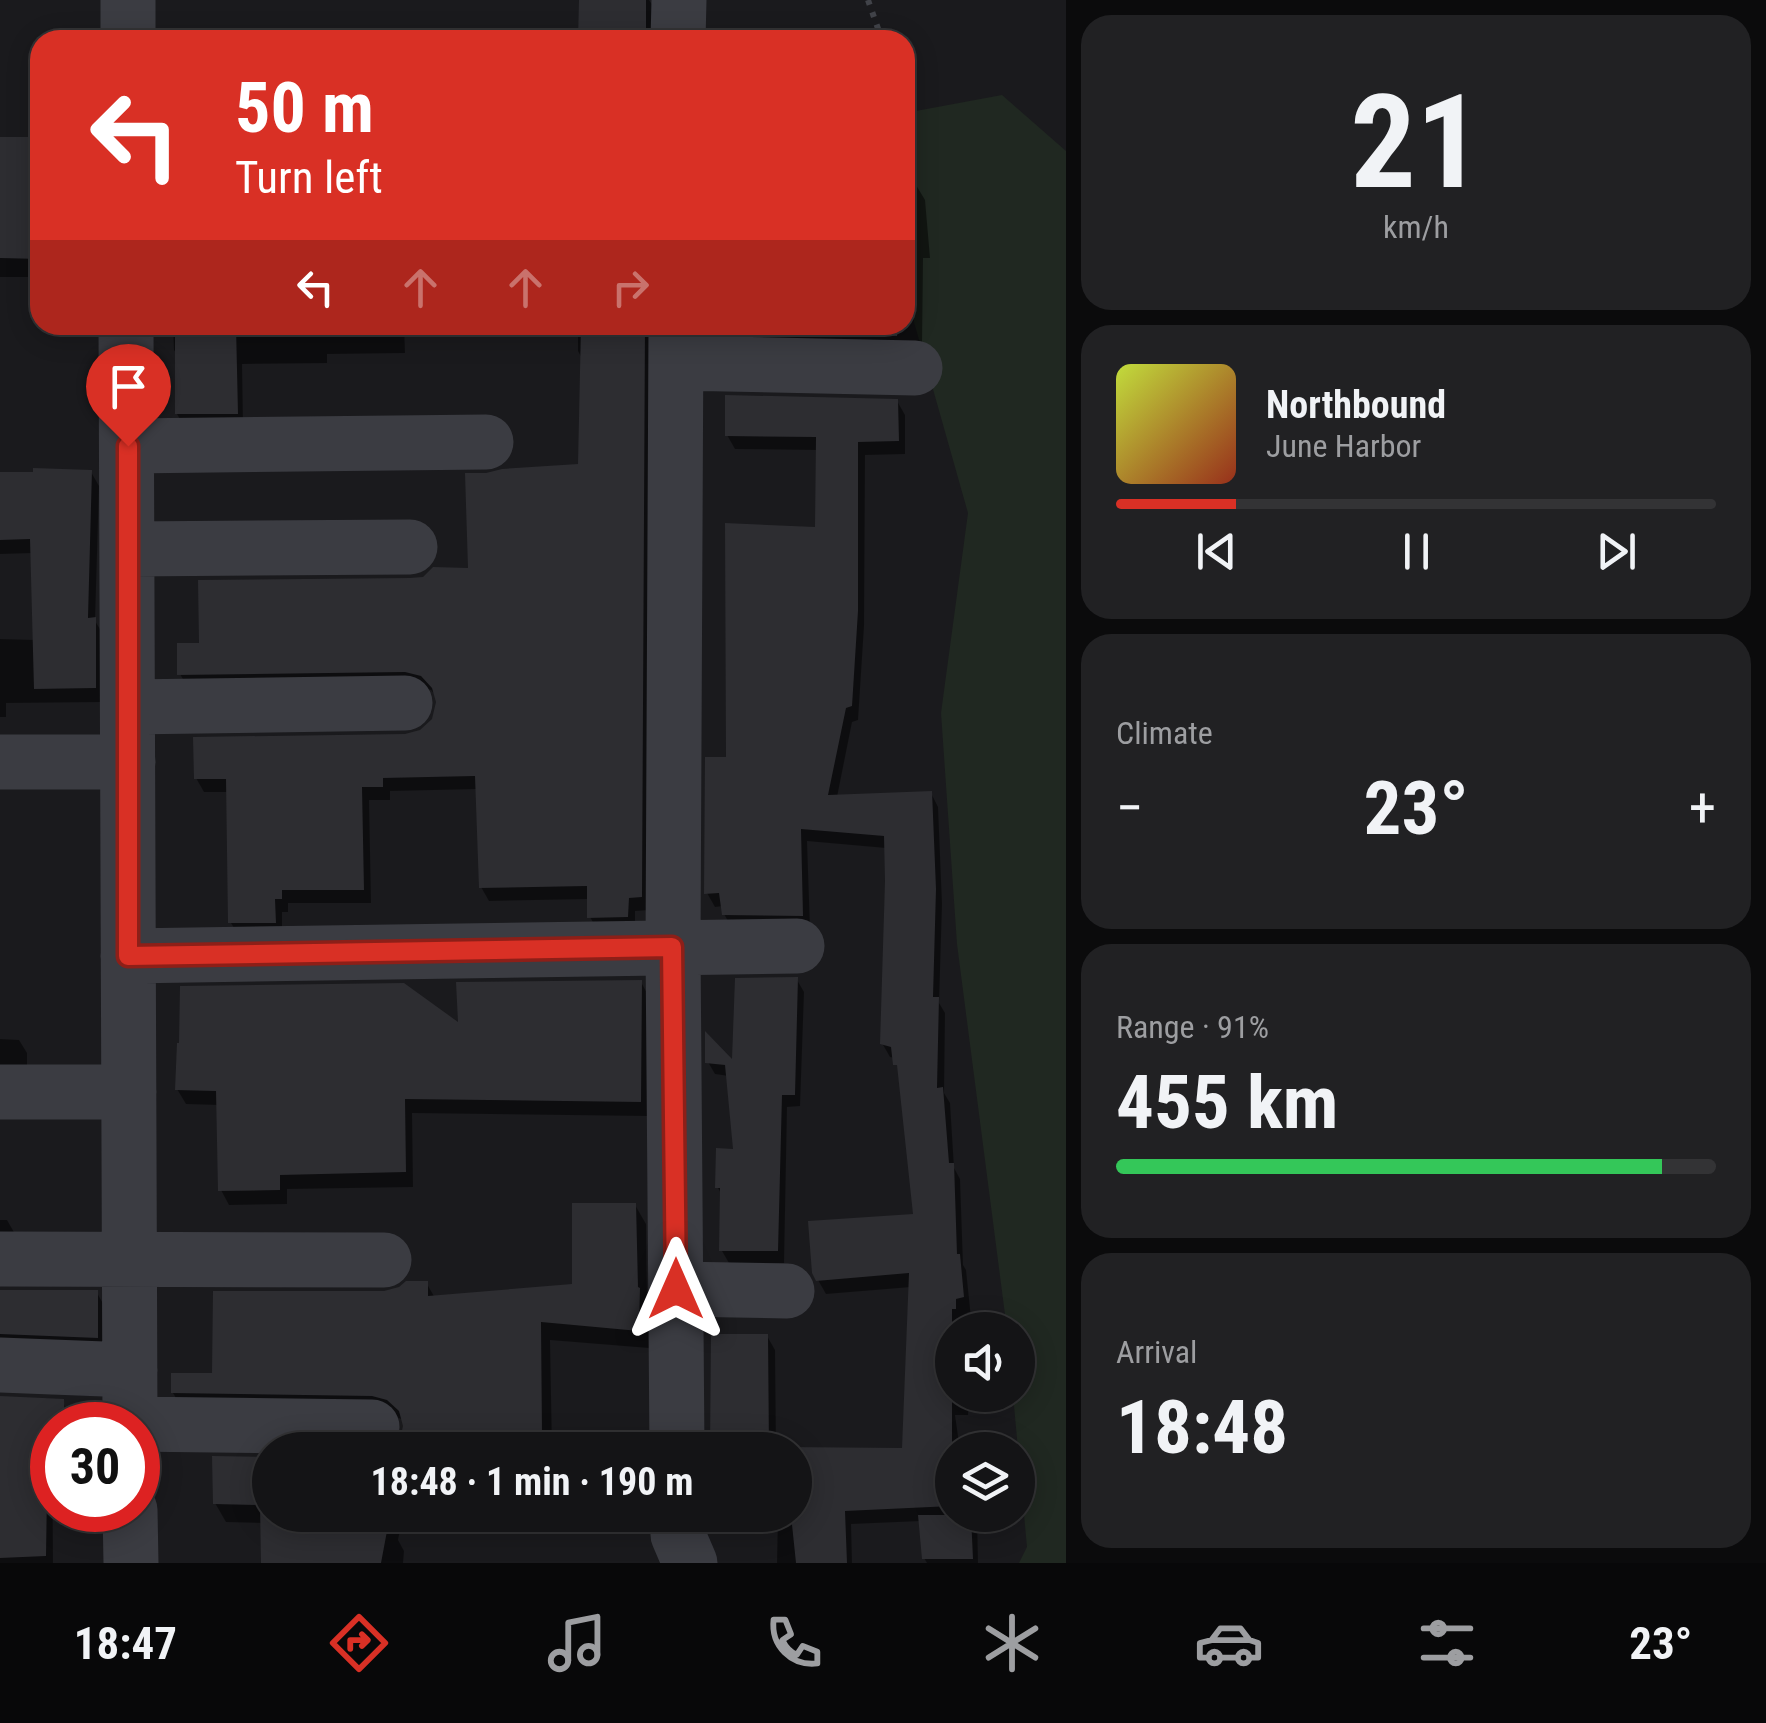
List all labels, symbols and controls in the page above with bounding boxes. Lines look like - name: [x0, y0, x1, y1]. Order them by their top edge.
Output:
- text: 21: [1350, 66, 1482, 219]
- text: 50 m: [235, 67, 374, 149]
- icon: left: [70, 70, 200, 200]
- text: Turn left: [235, 151, 383, 204]
- text: km/h: [1383, 208, 1449, 246]
- icon: left: [288, 260, 343, 315]
- icon: ahead: [393, 260, 448, 315]
- icon: ahead: [498, 260, 553, 315]
- icon: right: [603, 260, 658, 315]
- pin: [86, 344, 171, 447]
- icon: arrive: [101, 359, 156, 414]
- text: Northbound: [1266, 383, 1446, 427]
- text: June Harbor: [1266, 427, 1421, 465]
- icon: previous: [1189, 524, 1244, 579]
- icon: pause: [1389, 524, 1444, 579]
- icon: next: [1589, 524, 1644, 579]
- text: Climate: [1116, 714, 1213, 752]
- text: 23°: [1364, 764, 1469, 852]
- text: −: [1116, 776, 1144, 840]
- text: +: [1689, 776, 1716, 840]
- text: Range · 91%: [1116, 1008, 1269, 1046]
- text: 455 km: [1116, 1058, 1338, 1146]
- position arrow: [624, 1237, 728, 1341]
- map controls: [935, 1312, 1035, 1532]
- button: sound: [935, 1312, 1035, 1412]
- text: Arrival: [1116, 1333, 1197, 1371]
- text: 18:48: [1116, 1383, 1288, 1471]
- speed limit sign: 30: [30, 1402, 160, 1532]
- button: layers: [935, 1432, 1035, 1532]
- text: 18:48 · 1 min · 190 m: [371, 1460, 693, 1504]
- icon: directions: [324, 1608, 394, 1678]
- icon: music: [542, 1608, 612, 1678]
- icon: phone: [759, 1608, 829, 1678]
- icon: climate: [977, 1608, 1047, 1678]
- icon: car: [1194, 1608, 1264, 1678]
- icon: filters: [1412, 1608, 1482, 1678]
- text: 18:47: [74, 1617, 177, 1670]
- text: 23°: [1629, 1617, 1692, 1670]

